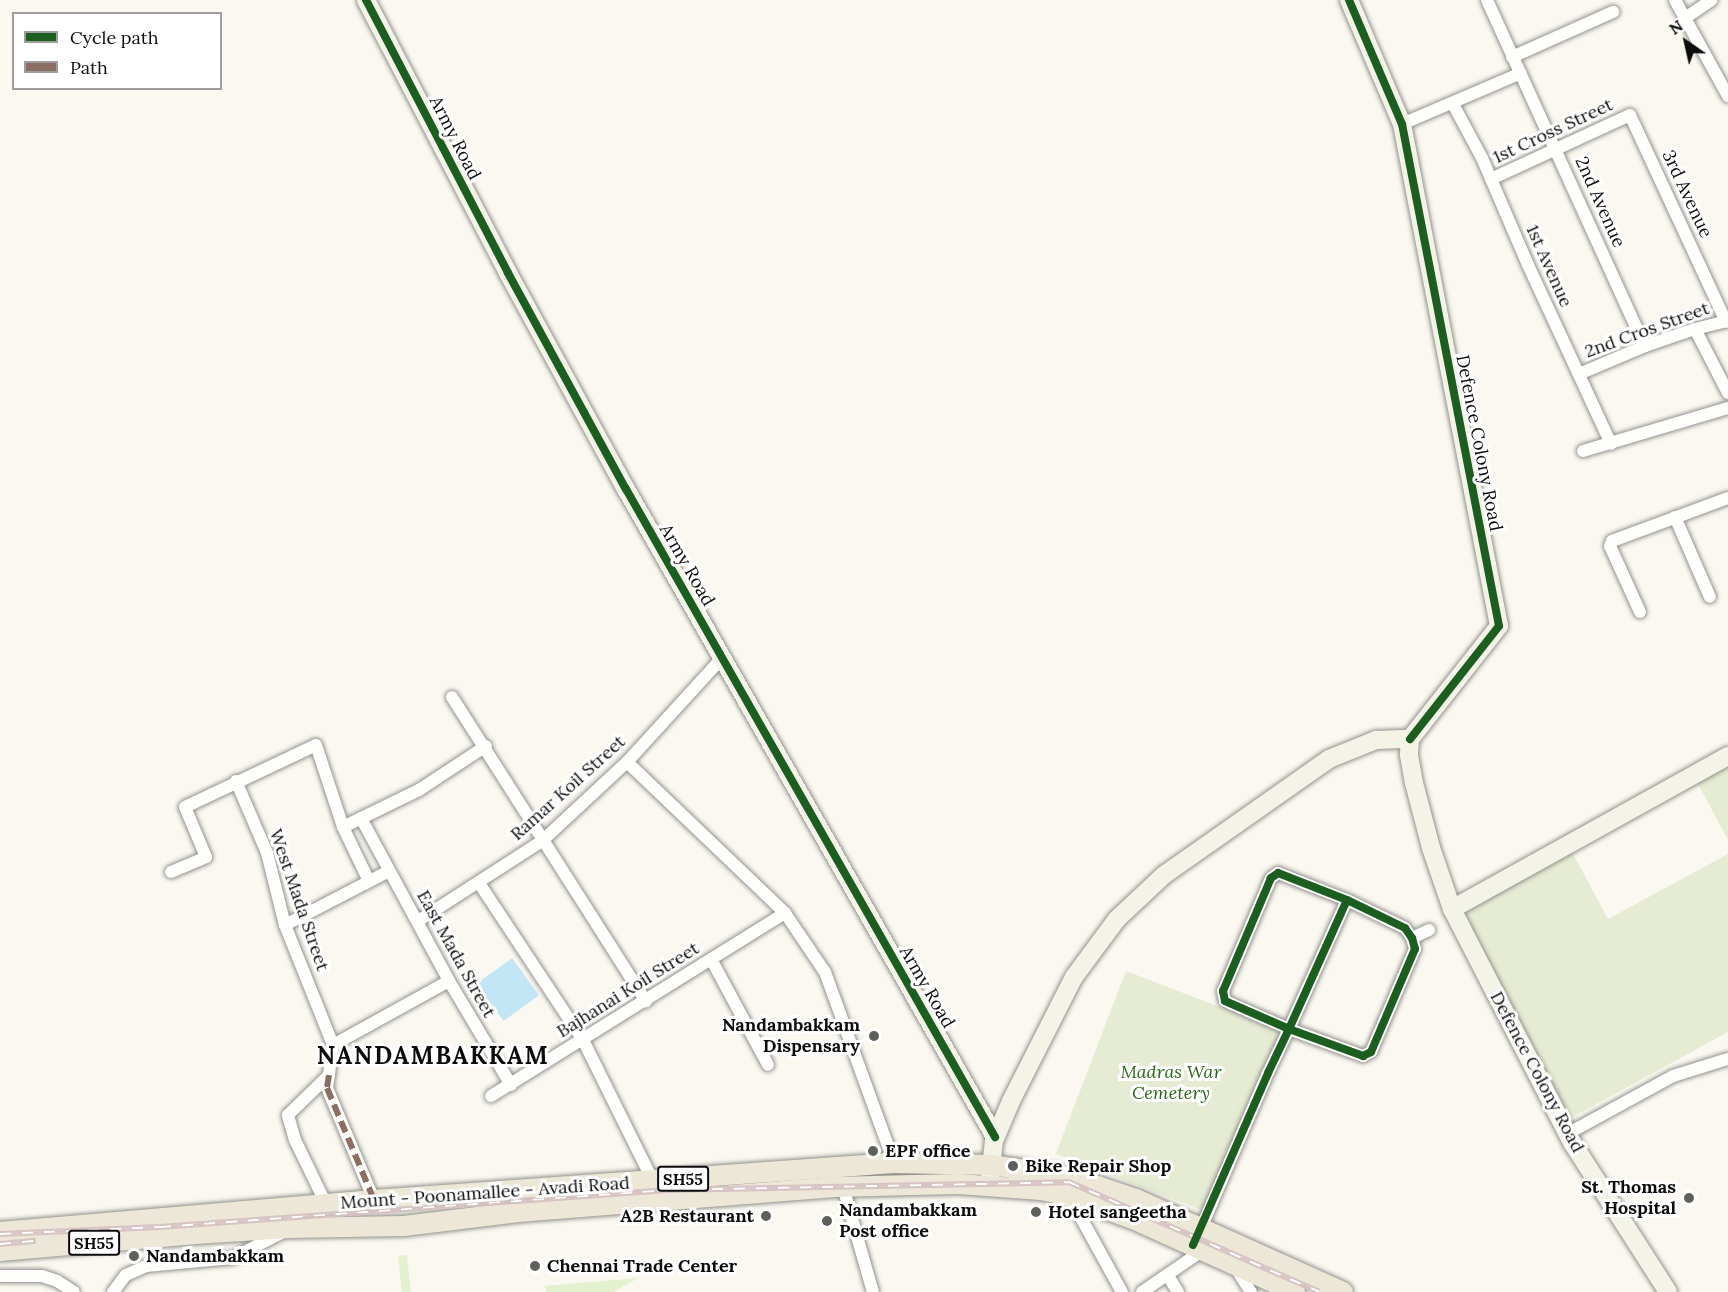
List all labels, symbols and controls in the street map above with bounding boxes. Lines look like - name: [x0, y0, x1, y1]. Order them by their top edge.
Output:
- legend: [12, 12, 222, 90]
- north arrow: [1656, 12, 1716, 72]
- text: N: [1665, 15, 1687, 39]
- text: Cycle path: [70, 26, 159, 49]
- text: Path: [70, 56, 108, 79]
- street label: Army Road: [425, 93, 485, 183]
- street label: 1st Cross Street: [1490, 94, 1616, 168]
- street label: 3rd Avenue: [1657, 147, 1717, 241]
- street label: 2nd Avenue: [1570, 153, 1630, 251]
- street label: 1st Avenue: [1521, 222, 1577, 310]
- street label: 2nd Cros Street: [1582, 297, 1712, 363]
- street label: Defence Colony Road: [1451, 353, 1507, 533]
- street label: Army Road: [655, 520, 719, 610]
- street label: Ramar Koil Street: [506, 731, 630, 845]
- street label: West Mada Street: [265, 826, 333, 974]
- street label: East Mada Street: [412, 887, 500, 1021]
- street label: Bajhanai Koil Street: [553, 938, 703, 1042]
- street label: Army Road: [895, 942, 959, 1032]
- street label: Defence Colony Road: [1485, 988, 1589, 1156]
- place label: Nandambakkam Dispensary: [722, 1015, 860, 1058]
- marker: Nandambakkam Dispensary: [865, 1027, 883, 1045]
- district label: NANDAMBAKKAM: [317, 1042, 549, 1070]
- park label: Madras War Cemetery: [1120, 1062, 1222, 1104]
- place label: EPF office: [885, 1140, 970, 1162]
- marker: EPF office: [866, 1144, 880, 1158]
- place label: Bike Repair Shop: [1025, 1155, 1171, 1177]
- marker: Bike Repair Shop: [1006, 1159, 1020, 1173]
- road number: SH55: [656, 1166, 710, 1192]
- street label: Mount - Poonamallee - Avadi Road: [340, 1172, 630, 1214]
- place label: St. Thomas Hospital: [1581, 1177, 1676, 1220]
- marker: St. Thomas Hospital: [1680, 1189, 1698, 1207]
- place label: Nandambakkam Post office: [839, 1200, 977, 1242]
- place label: Hotel sangeetha: [1048, 1201, 1187, 1223]
- place label: A2B Restaurant: [620, 1205, 754, 1227]
- marker: Hotel sangeetha: [1029, 1205, 1043, 1219]
- marker: A2B Restaurant: [759, 1209, 773, 1223]
- marker: Nandambakkam Post office: [820, 1214, 834, 1228]
- road number: SH55: [67, 1230, 121, 1256]
- place label: Nandambakkam: [146, 1245, 284, 1267]
- marker: Nandambakkam: [127, 1249, 141, 1263]
- place label: Chennai Trade Center: [547, 1255, 737, 1277]
- marker: Chennai Trade Center: [528, 1259, 542, 1273]

